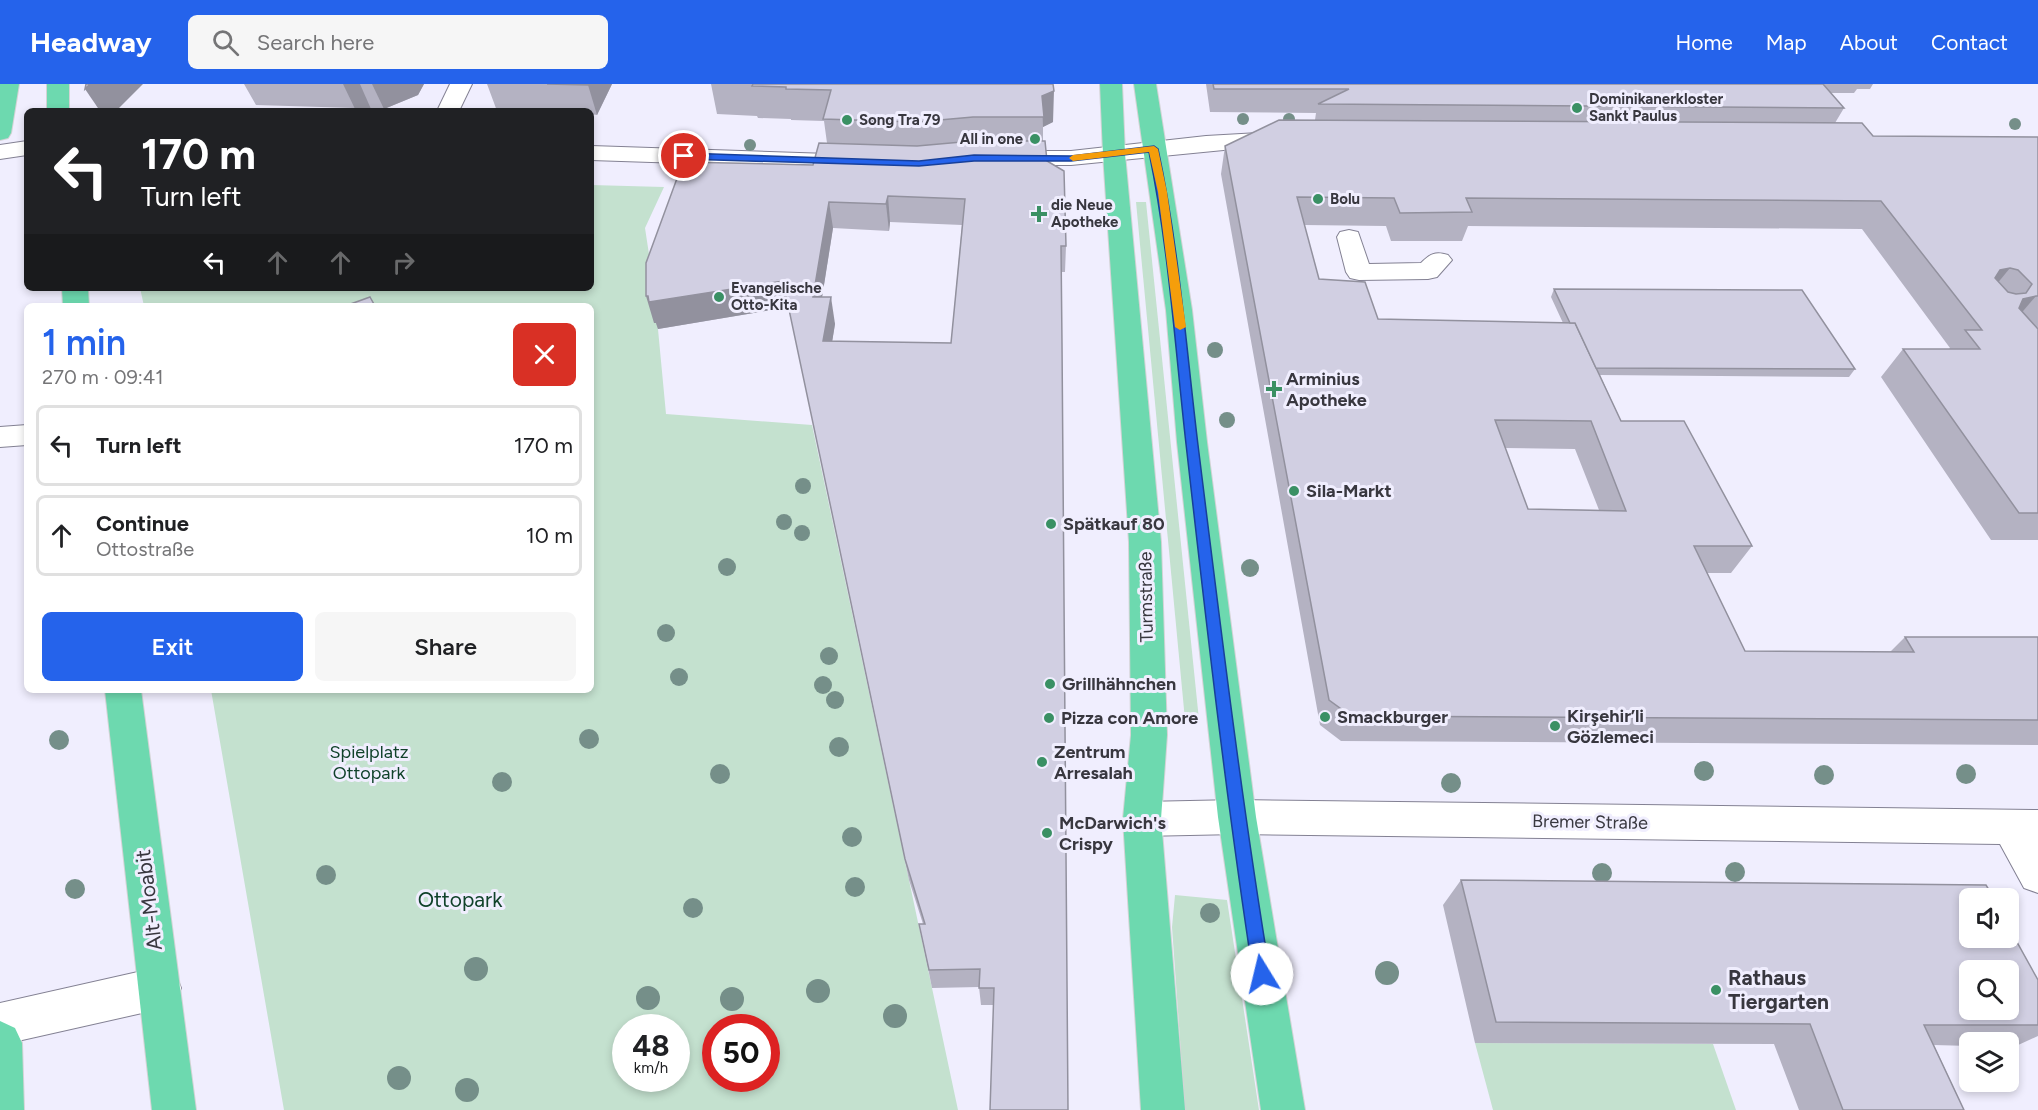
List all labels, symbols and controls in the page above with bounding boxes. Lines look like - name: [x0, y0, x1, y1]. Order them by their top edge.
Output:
- search box: [188, 15, 608, 69]
- text: Headway: [30, 25, 152, 59]
- icon: search: [209, 26, 242, 59]
- text: Search here: [257, 29, 374, 56]
- text: Home: [1676, 30, 1733, 55]
- text: Map: [1766, 30, 1807, 55]
- text: About: [1840, 30, 1898, 55]
- text: Contact: [1931, 30, 2008, 55]
- place label: Dominikanerkloster Sankt Paulus: [1589, 90, 1724, 125]
- marker: Dominikanerkloster Sankt Paulus: [1570, 101, 1584, 115]
- place label: Song Tra 79: [859, 111, 941, 129]
- marker: Song Tra 79: [840, 113, 854, 127]
- text: 170 m: [141, 129, 256, 180]
- pin: [658, 130, 709, 181]
- place label: All in one: [960, 130, 1024, 148]
- icon: left: [42, 132, 120, 210]
- marker: All in one: [1028, 132, 1042, 146]
- icon: arrive: [667, 139, 700, 172]
- text: Turn left: [141, 180, 241, 213]
- place label: Bolu: [1330, 190, 1360, 208]
- marker: Bolu: [1311, 192, 1325, 206]
- place label: die Neue Apotheke: [1051, 196, 1119, 231]
- marker: die Neue Apotheke: [1032, 207, 1046, 221]
- icon: left: [198, 246, 231, 279]
- icon: ahead: [261, 246, 294, 279]
- icon: ahead: [324, 246, 357, 279]
- icon: right: [387, 246, 420, 279]
- place label: Evangelische Otto-Kita: [731, 279, 822, 314]
- marker: Evangelische Otto-Kita: [712, 290, 726, 304]
- text: 1 min: [42, 321, 126, 364]
- button: close: [513, 323, 576, 386]
- text: 270 m · 09:41: [42, 365, 164, 389]
- place label: Arminius Apotheke: [1286, 368, 1367, 411]
- marker: Arminius Apotheke: [1267, 382, 1281, 396]
- icon: left: [45, 429, 78, 462]
- text: Turn left: [96, 432, 182, 459]
- text: 170 m: [514, 432, 573, 459]
- place label: Sila-Markt: [1306, 480, 1392, 502]
- marker: Sila-Markt: [1287, 484, 1301, 498]
- text: Continue: [96, 510, 189, 537]
- place label: Spätkauf 80: [1063, 513, 1165, 535]
- marker: Spätkauf 80: [1044, 517, 1058, 531]
- icon: ahead: [45, 519, 78, 552]
- text: 10 m: [526, 522, 573, 549]
- text: Ottostraße: [96, 537, 194, 561]
- street label: Turmstraße: [1134, 551, 1158, 643]
- button: Exit: [42, 612, 303, 681]
- button: Share: [315, 612, 576, 681]
- place label: Grillhähnchen: [1062, 673, 1176, 695]
- marker: Grillhähnchen: [1043, 677, 1057, 691]
- place label: Kirşehir’li Gözlemeci: [1567, 705, 1654, 748]
- place label: Smackburger: [1337, 706, 1448, 728]
- place label: Pizza con Amore: [1061, 707, 1198, 729]
- marker: Smackburger: [1318, 710, 1332, 724]
- marker: Pizza con Amore: [1042, 711, 1056, 725]
- marker: Kirşehir’li Gözlemeci: [1548, 719, 1562, 733]
- park label: Spielplatz Ottopark: [329, 741, 409, 784]
- place label: Zentrum Arresalah: [1054, 741, 1133, 784]
- marker: Zentrum Arresalah: [1035, 755, 1049, 769]
- street label: Bremer Straße: [1532, 810, 1648, 834]
- place label: McDarwich's Crispy: [1059, 812, 1167, 855]
- marker: McDarwich's Crispy: [1040, 826, 1054, 840]
- street label: Alt-Moabit: [130, 848, 167, 952]
- park label: Ottopark: [418, 887, 503, 912]
- map controls: [1959, 888, 2019, 1092]
- button: sound: [1959, 888, 2019, 948]
- position arrow: [1230, 942, 1294, 1006]
- button: search: [1959, 960, 2019, 1020]
- place label: Rathaus Tiergarten: [1728, 965, 1829, 1014]
- marker: Rathaus Tiergarten: [1709, 983, 1723, 997]
- speed limit sign: 50: [702, 1014, 780, 1092]
- text: 48: [632, 1027, 670, 1064]
- button: layers: [1959, 1032, 2019, 1092]
- text: km/h: [634, 1059, 668, 1077]

